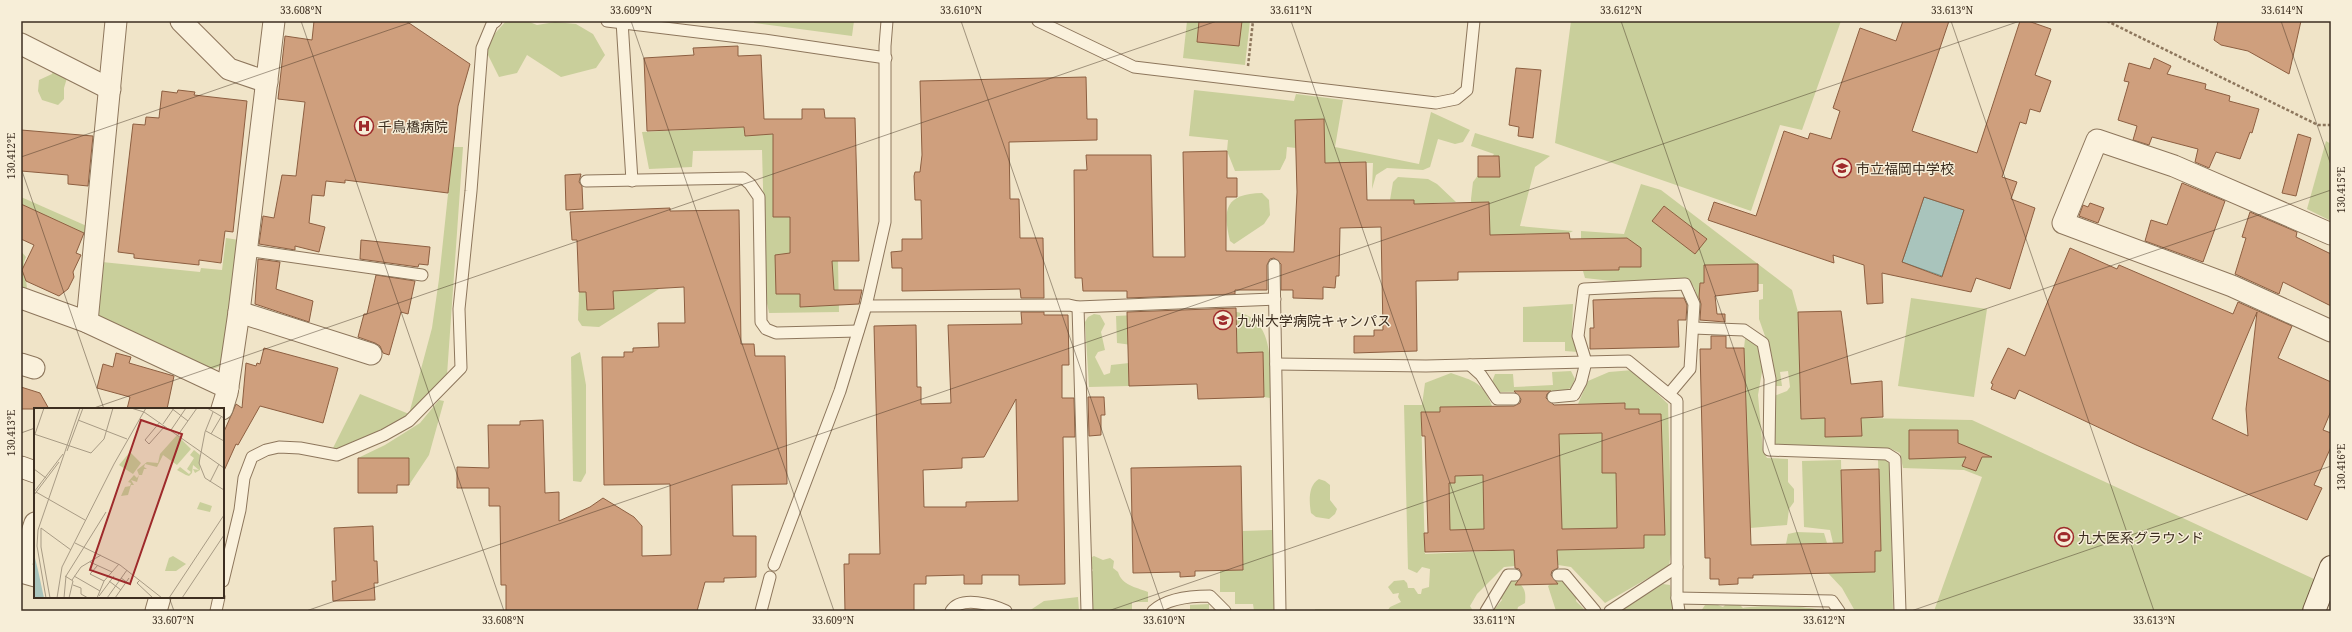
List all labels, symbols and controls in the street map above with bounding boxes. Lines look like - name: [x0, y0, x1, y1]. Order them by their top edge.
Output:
- text: 33.608°N: [280, 3, 322, 17]
- text: 33.609°N: [610, 3, 652, 17]
- text: 33.610°N: [940, 3, 982, 17]
- text: 33.611°N: [1270, 3, 1312, 17]
- text: 33.612°N: [1600, 3, 1642, 17]
- text: 33.613°N: [1931, 3, 1973, 17]
- text: 33.614°N: [2261, 3, 2303, 17]
- hospital icon: 千鳥橋病院: [353, 115, 375, 137]
- place label: 千鳥橋病院: [378, 117, 448, 136]
- text: 130.412°E: [4, 133, 18, 179]
- school or university icon: 市立福岡中学校: [1831, 157, 1853, 179]
- place label: 市立福岡中学校: [1856, 159, 1954, 178]
- text: 130.415°E: [2334, 167, 2348, 213]
- school or university icon: 九州大学病院キャンパス: [1212, 309, 1234, 331]
- place label: 九州大学病院キャンパス: [1237, 311, 1391, 330]
- inset map: [34, 408, 224, 598]
- text: 130.413°E: [4, 410, 18, 456]
- text: 130.416°E: [2334, 444, 2348, 490]
- sports icon: 九大医系グラウンド: [2053, 526, 2075, 548]
- place label: 九大医系グラウンド: [2078, 528, 2204, 547]
- text: 33.607°N: [152, 613, 194, 627]
- text: 33.608°N: [482, 613, 524, 627]
- text: 33.609°N: [812, 613, 854, 627]
- text: 33.610°N: [1143, 613, 1185, 627]
- text: 33.611°N: [1473, 613, 1515, 627]
- text: 33.612°N: [1803, 613, 1845, 627]
- text: 33.613°N: [2133, 613, 2175, 627]

